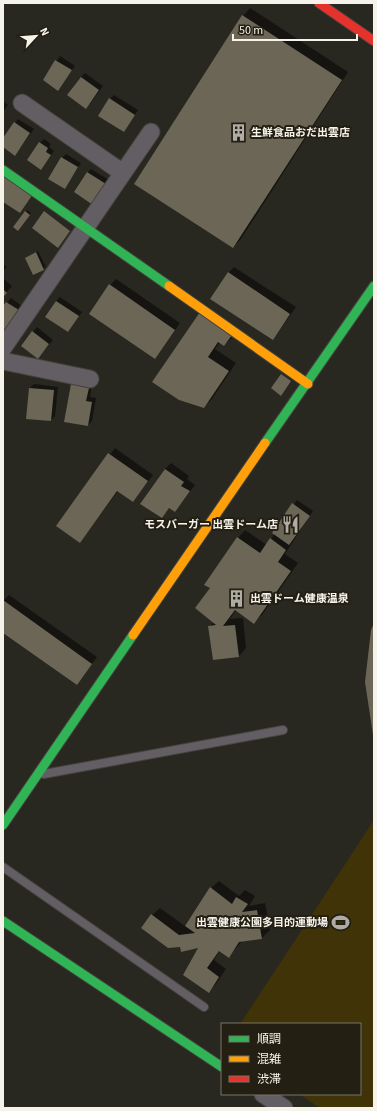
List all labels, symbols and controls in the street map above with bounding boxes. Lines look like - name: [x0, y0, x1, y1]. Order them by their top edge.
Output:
- north arrow: [16, 16, 56, 56]
- scale bar: [233, 16, 357, 42]
- text: 50 m: [239, 22, 263, 39]
- text: N: [36, 25, 53, 38]
- building icon: 生鮮食品おだ出雲店: [228, 122, 248, 142]
- place label: 生鮮食品おだ出雲店: [251, 125, 350, 140]
- restaurant icon: モスバーガー 出雲ドーム店: [281, 514, 301, 534]
- place label: モスバーガー 出雲ドーム店: [144, 517, 278, 532]
- building icon: 出雲ドーム健康温泉: [227, 588, 247, 608]
- place label: 出雲ドーム健康温泉: [250, 591, 349, 606]
- sports icon: 出雲健康公園多目的運動場: [331, 912, 351, 932]
- place label: 出雲健康公園多目的運動場: [196, 915, 328, 930]
- legend: [221, 1023, 361, 1095]
- text: 順調: [257, 1031, 281, 1048]
- text: 混雑: [257, 1051, 281, 1068]
- text: 渋滞: [257, 1071, 281, 1088]

